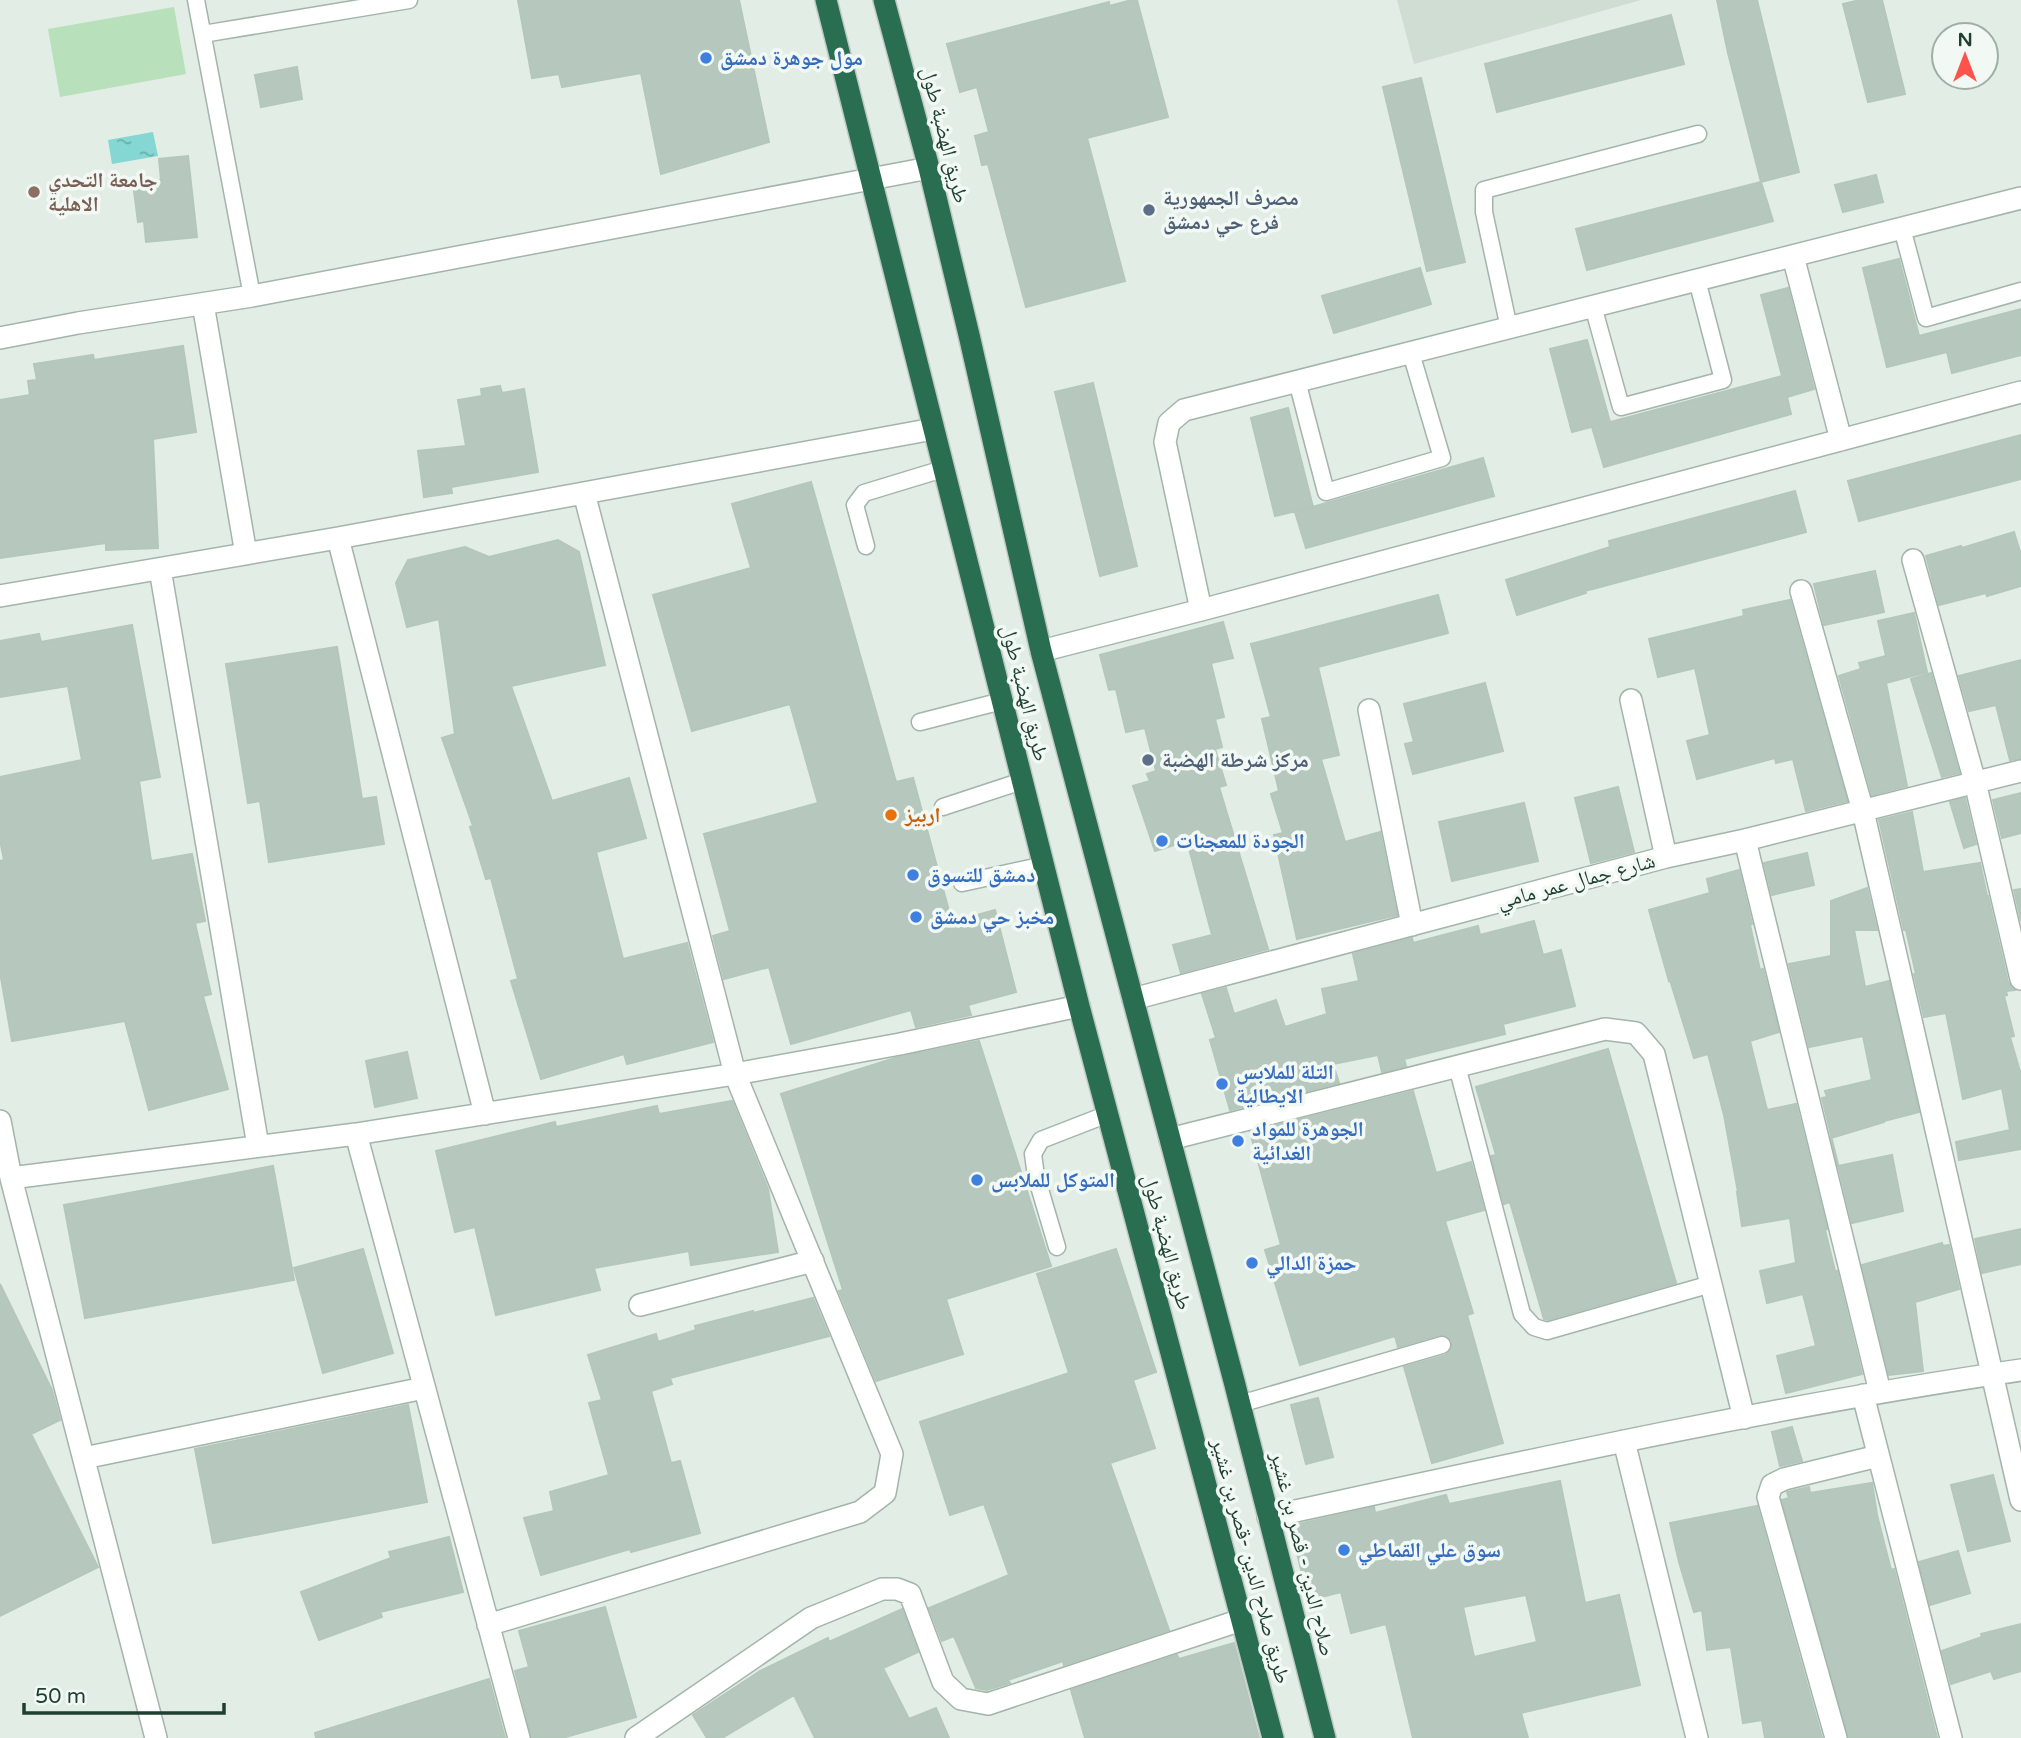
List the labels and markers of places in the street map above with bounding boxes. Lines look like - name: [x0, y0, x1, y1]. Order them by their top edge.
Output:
- place label: مول جوهرة دمشق: [720, 46, 863, 71]
- marker: مول جوهرة دمشق: [698, 50, 714, 66]
- place label: جامعة التحدي الاهلية: [48, 168, 158, 217]
- marker: جامعة التحدي الاهلية: [26, 184, 42, 200]
- place label: مصرف الجمهورية فرع حي دمشق: [1163, 186, 1299, 238]
- marker: مصرف الجمهورية فرع حي دمشق: [1141, 202, 1157, 218]
- place label: مركز شرطة الهضبة: [1162, 748, 1309, 773]
- marker: مركز شرطة الهضبة: [1140, 752, 1156, 768]
- place label: اربيز: [904, 803, 941, 828]
- marker: اربيز: [883, 807, 899, 823]
- place label: الجودة للمعجنات: [1176, 829, 1305, 854]
- marker: الجودة للمعجنات: [1154, 833, 1170, 849]
- place label: دمشق للتسوق: [927, 863, 1035, 888]
- marker: دمشق للتسوق: [905, 867, 921, 883]
- place label: مخبز حي دمشق: [930, 905, 1054, 933]
- marker: مخبز حي دمشق: [908, 909, 924, 925]
- place label: التلة للملابس الايطالية: [1236, 1060, 1334, 1109]
- marker: التلة للملابس الايطالية: [1214, 1076, 1230, 1092]
- place label: الجوهرة للمواد الغدائية: [1252, 1117, 1364, 1166]
- marker: الجوهرة للمواد الغدائية: [1230, 1133, 1246, 1149]
- place label: المتوكل للملابس: [991, 1168, 1115, 1193]
- marker: المتوكل للملابس: [969, 1172, 985, 1188]
- place label: حمزة الدالي: [1266, 1251, 1357, 1279]
- marker: حمزة الدالي: [1244, 1255, 1260, 1271]
- place label: سوق علي القماطي: [1358, 1538, 1501, 1566]
- marker: سوق علي القماطي: [1336, 1542, 1352, 1558]

